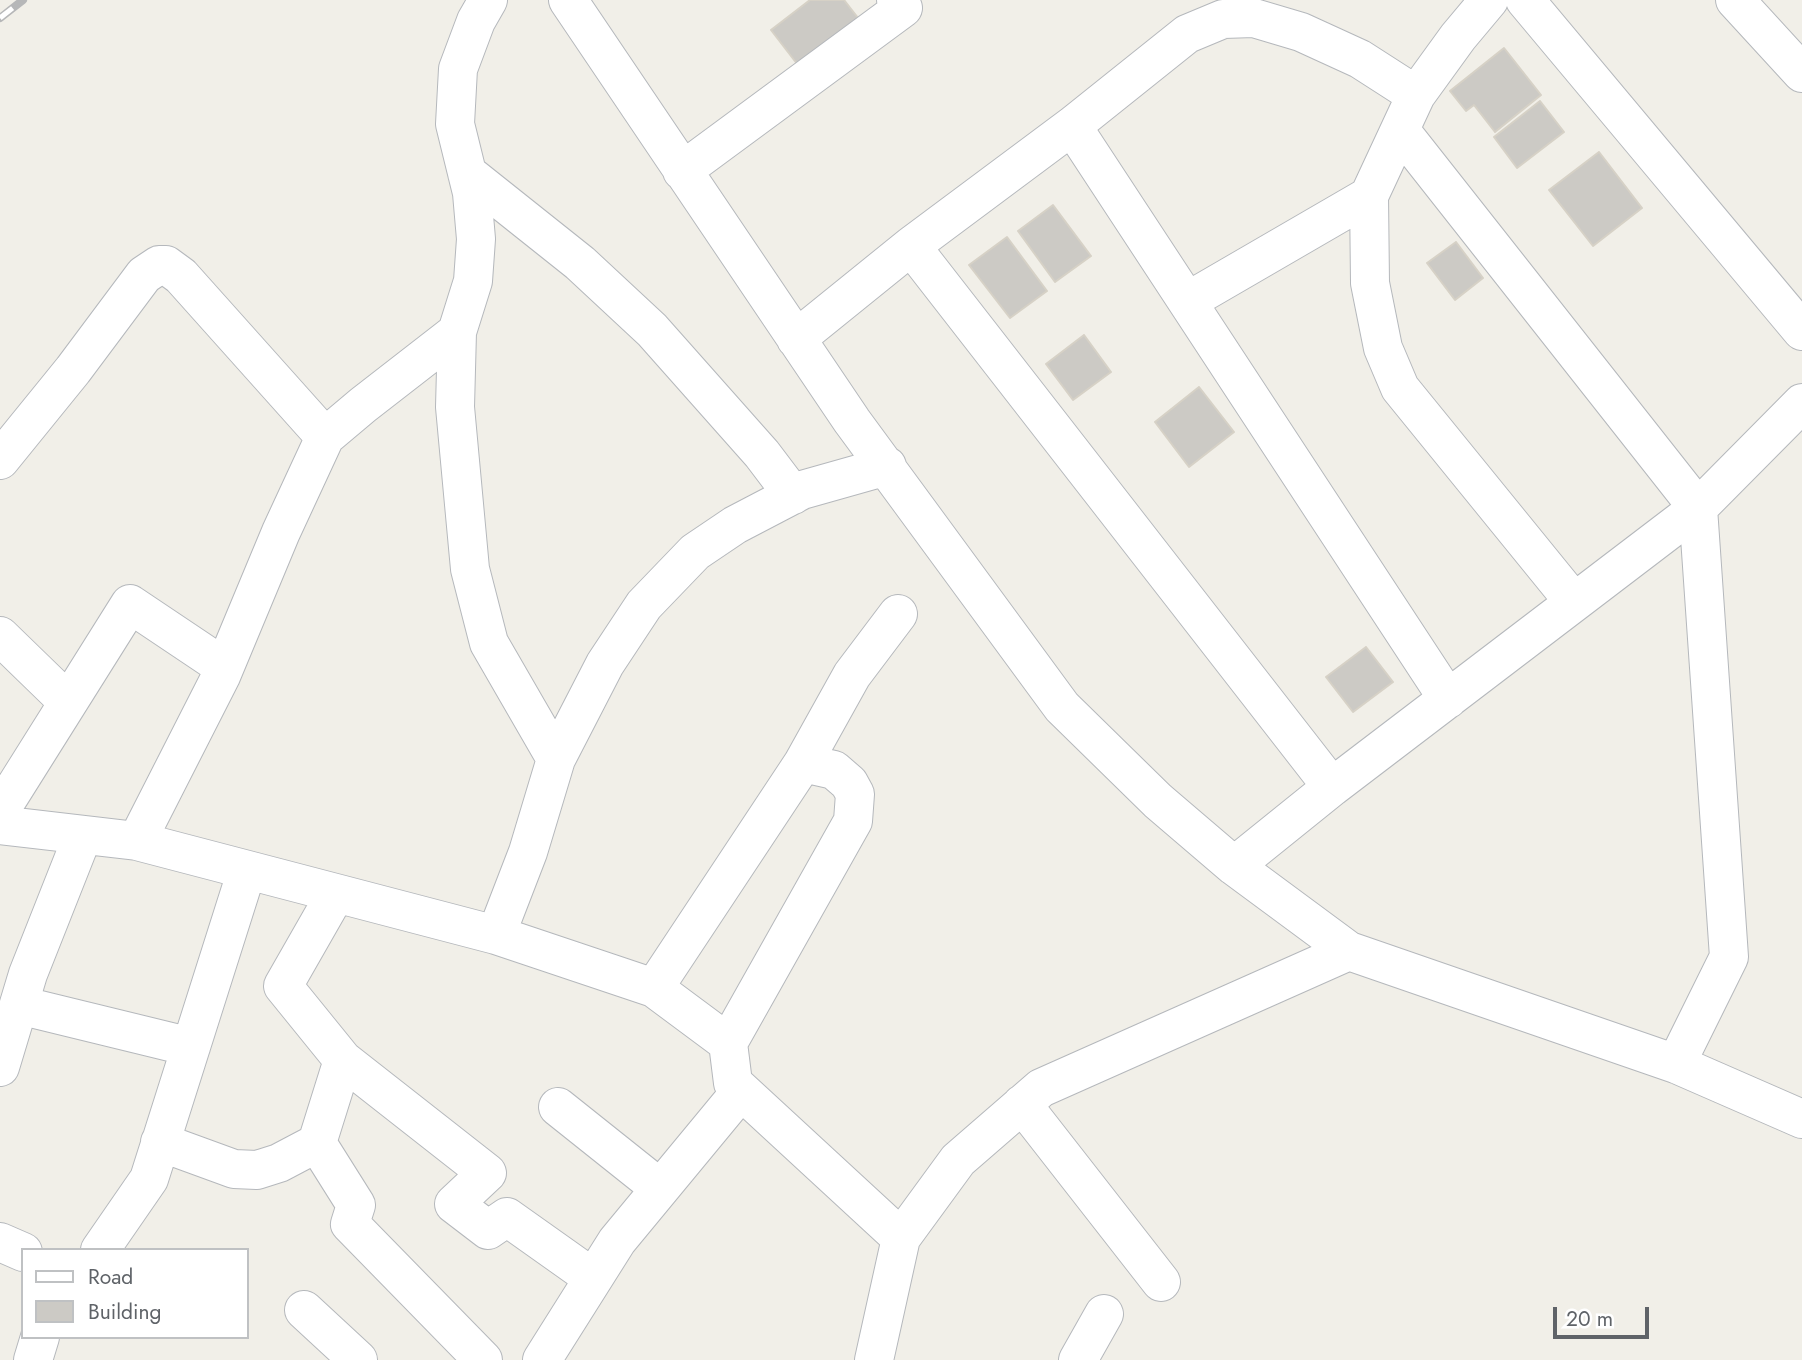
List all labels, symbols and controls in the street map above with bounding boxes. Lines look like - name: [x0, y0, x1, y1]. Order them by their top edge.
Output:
- legend: [21, 1248, 248, 1339]
- text: Road: [88, 1262, 133, 1292]
- scale bar: [1557, 1294, 1653, 1338]
- text: Building: [88, 1297, 161, 1327]
- text: 20 m: [1566, 1304, 1613, 1334]

